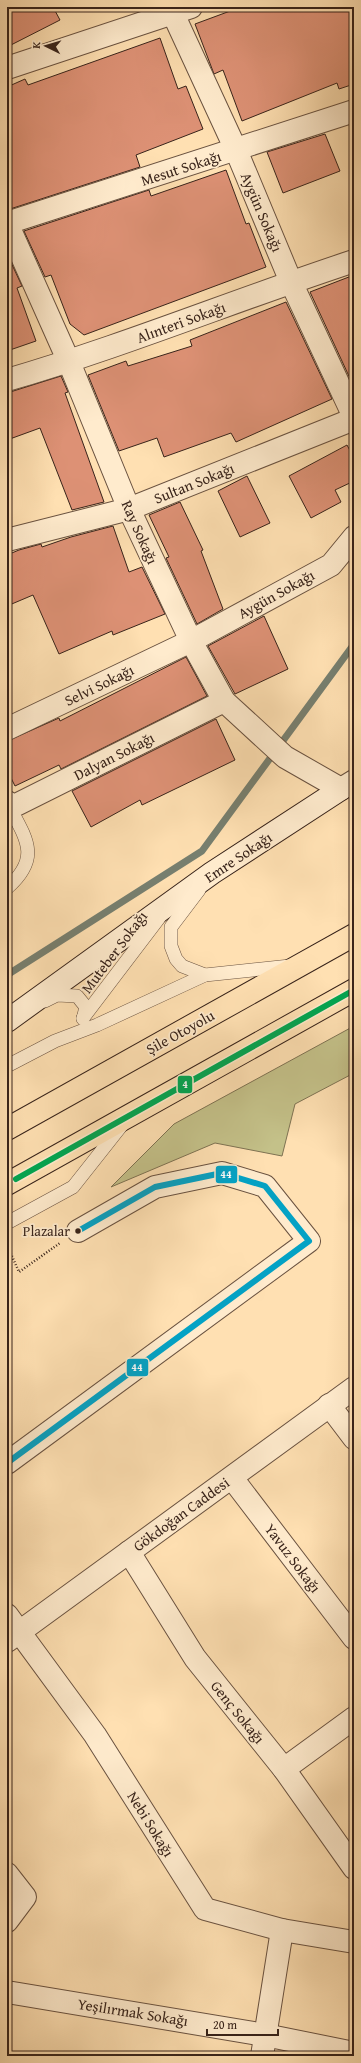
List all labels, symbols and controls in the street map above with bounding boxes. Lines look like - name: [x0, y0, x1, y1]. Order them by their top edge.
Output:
- north arrow: [26, 26, 66, 66]
- text: K: [28, 41, 44, 49]
- street label: Mesut Sokağı: [138, 145, 224, 191]
- street label: Aygün Sokağı: [236, 169, 288, 255]
- street label: Alınteri Sokağı: [134, 296, 228, 348]
- street label: Sultan Sokağı: [151, 457, 237, 509]
- street label: Ray Sokağı: [117, 497, 163, 567]
- street label: Aygün Sokağı: [234, 564, 318, 624]
- street label: Selvi Sokağı: [61, 659, 137, 711]
- street label: Dalyan Sokağı: [70, 727, 158, 785]
- street label: Emre Sokağı: [200, 827, 276, 887]
- street label: Muteber Sokağı: [76, 906, 152, 998]
- street label: Şile Otoyolu: [142, 1004, 219, 1059]
- line badge: 4: [177, 1075, 193, 1094]
- text: 4: [182, 1076, 188, 1092]
- line badge: 44: [215, 1165, 238, 1184]
- text: 44: [220, 1166, 232, 1182]
- place label: Plazalar: [23, 1221, 70, 1241]
- marker: Plazalar: [73, 1226, 83, 1236]
- line badge: 44: [126, 1358, 149, 1377]
- text: 44: [131, 1359, 143, 1375]
- street label: Gökdoğan Caddesi: [129, 1472, 233, 1556]
- street label: Yavuz Sokağı: [260, 1519, 326, 1597]
- street label: Genç Sokağı: [206, 1676, 270, 1748]
- street label: Nebi Sokağı: [123, 1787, 179, 1861]
- street label: Yeşilırmak Sokağı: [76, 1993, 190, 2031]
- scale bar: [207, 2011, 278, 2037]
- text: 20 m: [213, 2016, 237, 2033]

